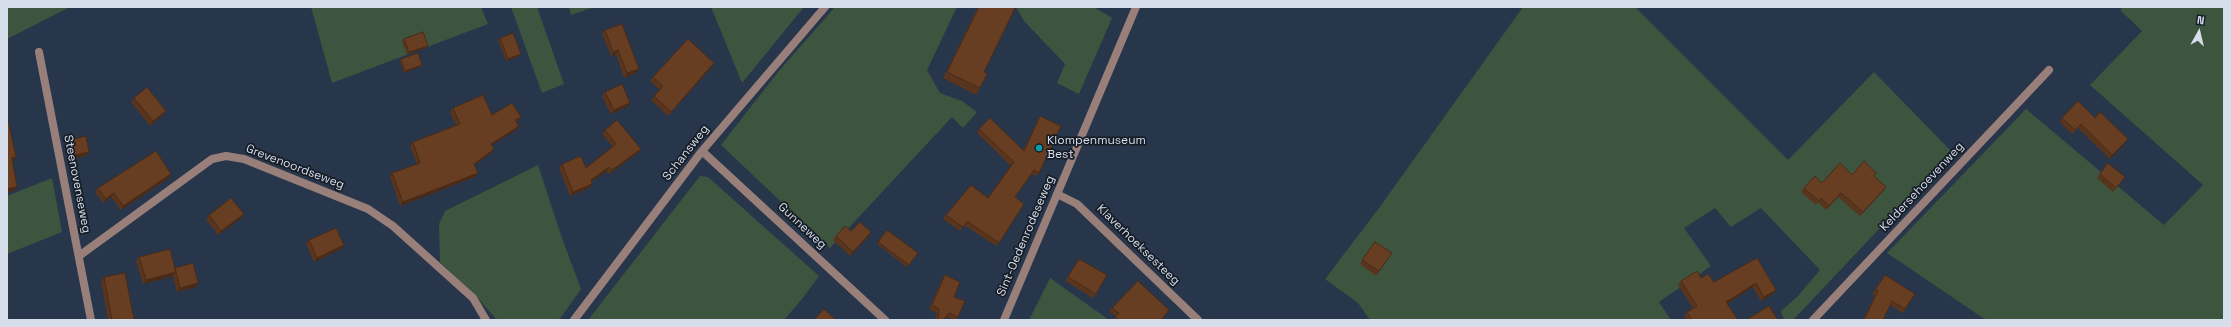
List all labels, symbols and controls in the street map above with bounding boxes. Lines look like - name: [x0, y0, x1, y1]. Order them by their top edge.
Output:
- north arrow: [2179, 12, 2219, 52]
- text: N: [2196, 13, 2205, 28]
- street label: Schansweg: [660, 122, 712, 184]
- street label: Steenovenseweg: [60, 134, 94, 234]
- place label: Klompenmuseum Best: [1047, 134, 1146, 162]
- street label: Keldersehoevenweg: [1877, 140, 1967, 234]
- street label: Grevenoordseweg: [244, 142, 346, 192]
- marker: Klompenmuseum Best: [1034, 143, 1044, 153]
- street label: Sint-Oedenrodeseweg: [994, 173, 1058, 299]
- street label: Gunneweg: [775, 200, 829, 252]
- street label: Klaverhoeksesteeg: [1094, 202, 1182, 288]

